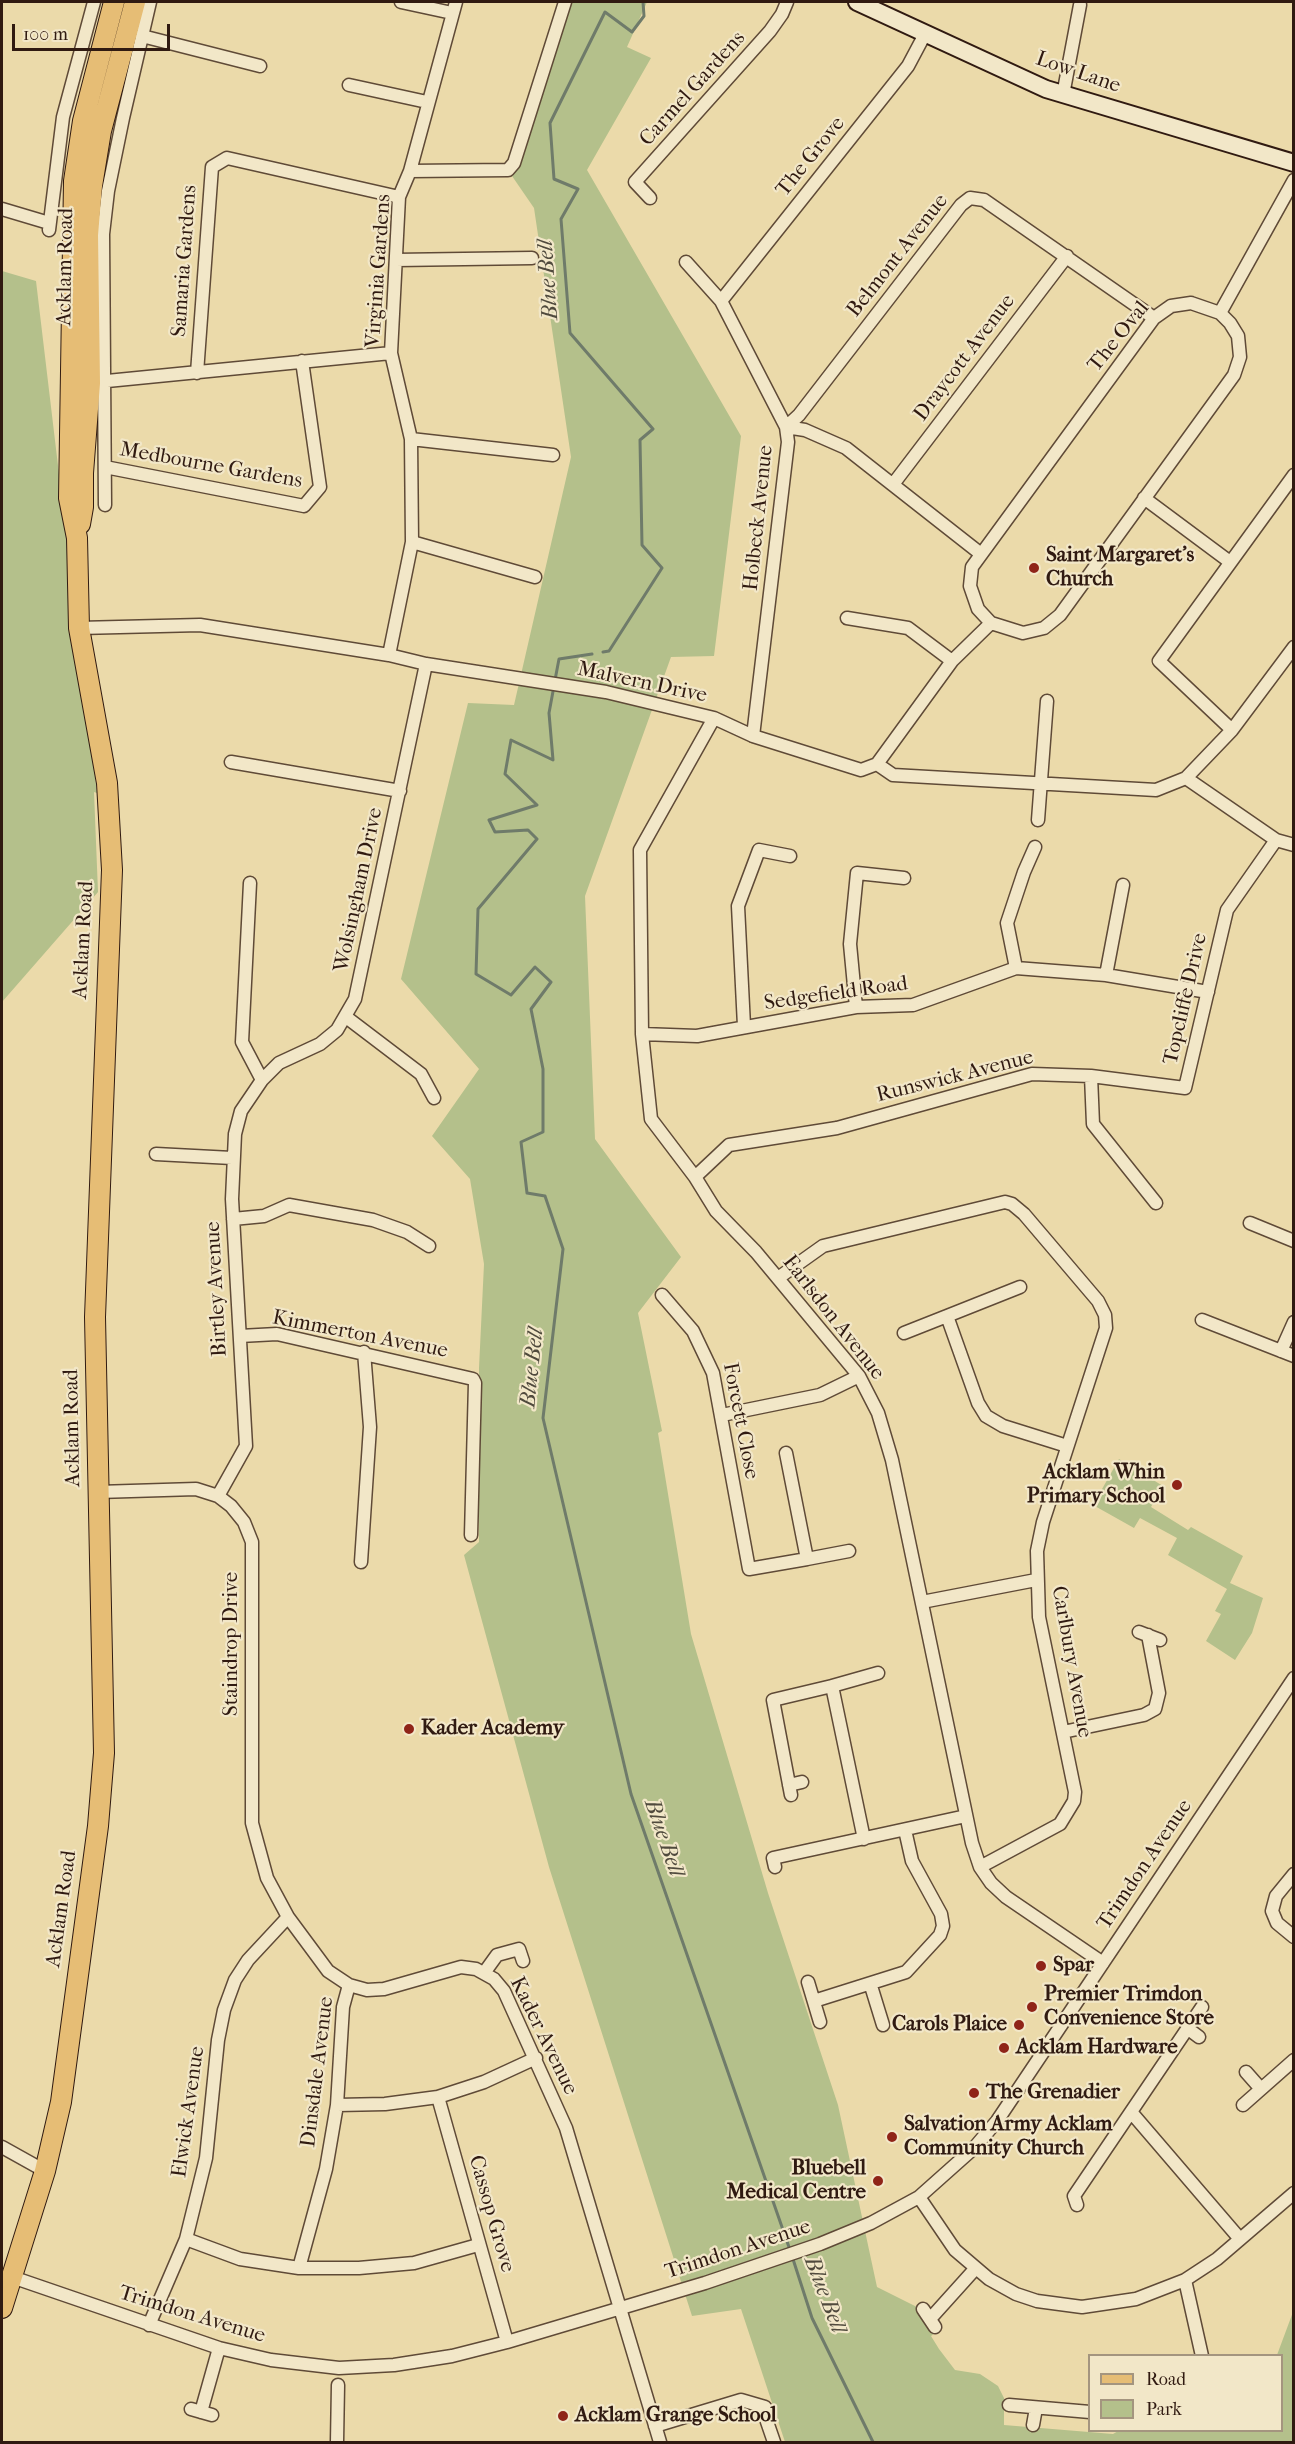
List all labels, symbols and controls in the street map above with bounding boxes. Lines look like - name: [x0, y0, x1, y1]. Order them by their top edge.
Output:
- scale bar: [15, 12, 172, 50]
- text: 100 m: [23, 24, 68, 45]
- street label: Carmel Gardens: [635, 26, 751, 152]
- street label: Low Lane: [1032, 47, 1124, 99]
- street label: The Grove: [771, 112, 851, 202]
- street label: Samaria Gardens: [167, 184, 203, 338]
- street label: Belmont Avenue: [842, 189, 954, 323]
- street label: Virginia Gardens: [361, 193, 397, 349]
- street label: Acklam Road: [52, 208, 80, 326]
- water label: Blue Bell: [533, 239, 565, 321]
- street label: Draycott Avenue: [909, 290, 1021, 426]
- street label: The Oval: [1083, 297, 1155, 377]
- street label: Medbourne Gardens: [118, 438, 304, 494]
- street label: Holbeck Avenue: [739, 444, 779, 592]
- place label: Saint Margaret's Church: [1046, 543, 1194, 593]
- marker: Saint Margaret's Church: [1027, 561, 1041, 575]
- street label: Malvern Drive: [575, 657, 709, 709]
- street label: Wolsingham Drive: [329, 805, 389, 975]
- street label: Acklam Road: [68, 880, 100, 1000]
- street label: Topcliffe Drive: [1159, 931, 1213, 1067]
- street label: Sedgefield Road: [763, 971, 909, 1017]
- street label: Runswick Avenue: [874, 1045, 1036, 1109]
- street label: Birtley Avenue: [201, 1221, 233, 1357]
- street label: Earlsdon Avenue: [776, 1251, 890, 1385]
- street label: Kimmerton Avenue: [270, 1306, 450, 1364]
- water label: Blue Bell: [516, 1327, 550, 1409]
- street label: Forcett Close: [716, 1361, 764, 1481]
- street label: Acklam Road: [59, 1369, 87, 1487]
- place label: Acklam Whin Primary School: [1027, 1460, 1165, 1510]
- marker: Acklam Whin Primary School: [1170, 1478, 1184, 1492]
- street label: Staindrop Drive: [219, 1572, 245, 1716]
- street label: Carlbury Avenue: [1045, 1584, 1097, 1740]
- place label: Kader Academy: [421, 1716, 564, 1742]
- marker: Kader Academy: [402, 1722, 416, 1736]
- street label: Trimdon Avenue: [1092, 1795, 1198, 1935]
- water label: Blue Bell: [638, 1796, 688, 1880]
- street label: Acklam Road: [41, 1849, 83, 1969]
- place label: Spar: [1053, 1953, 1094, 1979]
- marker: Spar: [1034, 1959, 1048, 1973]
- street label: Kader Avenue: [504, 1973, 582, 2099]
- place label: Premier Trimdon Convenience Store: [1044, 1982, 1214, 2032]
- street label: Dinsdale Avenue: [296, 1995, 340, 2149]
- marker: Premier Trimdon Convenience Store: [1025, 2000, 1039, 2014]
- place label: Carols Plaice: [892, 2012, 1007, 2038]
- marker: Carols Plaice: [1012, 2018, 1026, 2032]
- place label: Acklam Hardware: [1016, 2035, 1178, 2061]
- marker: Acklam Hardware: [997, 2041, 1011, 2055]
- street label: Elwick Avenue: [167, 2045, 211, 2179]
- place label: The Grenadier: [986, 2080, 1120, 2106]
- marker: The Grenadier: [967, 2086, 981, 2100]
- place label: Salvation Army Acklam Community Church: [904, 2112, 1113, 2162]
- marker: Salvation Army Acklam Community Church: [885, 2130, 899, 2144]
- street label: Cassop Grove: [462, 2153, 520, 2275]
- place label: Bluebell Medical Centre: [727, 2156, 866, 2206]
- marker: Bluebell Medical Centre: [871, 2174, 885, 2188]
- street label: Trimdon Avenue: [662, 2215, 814, 2285]
- water label: Blue Bell: [797, 2253, 851, 2337]
- street label: Trimdon Avenue: [116, 2281, 268, 2349]
- legend: [1088, 2354, 1283, 2432]
- text: Road: [1146, 2369, 1186, 2390]
- text: Park: [1146, 2399, 1182, 2420]
- place label: Acklam Grange School: [575, 2403, 777, 2429]
- marker: Acklam Grange School: [556, 2409, 570, 2423]

